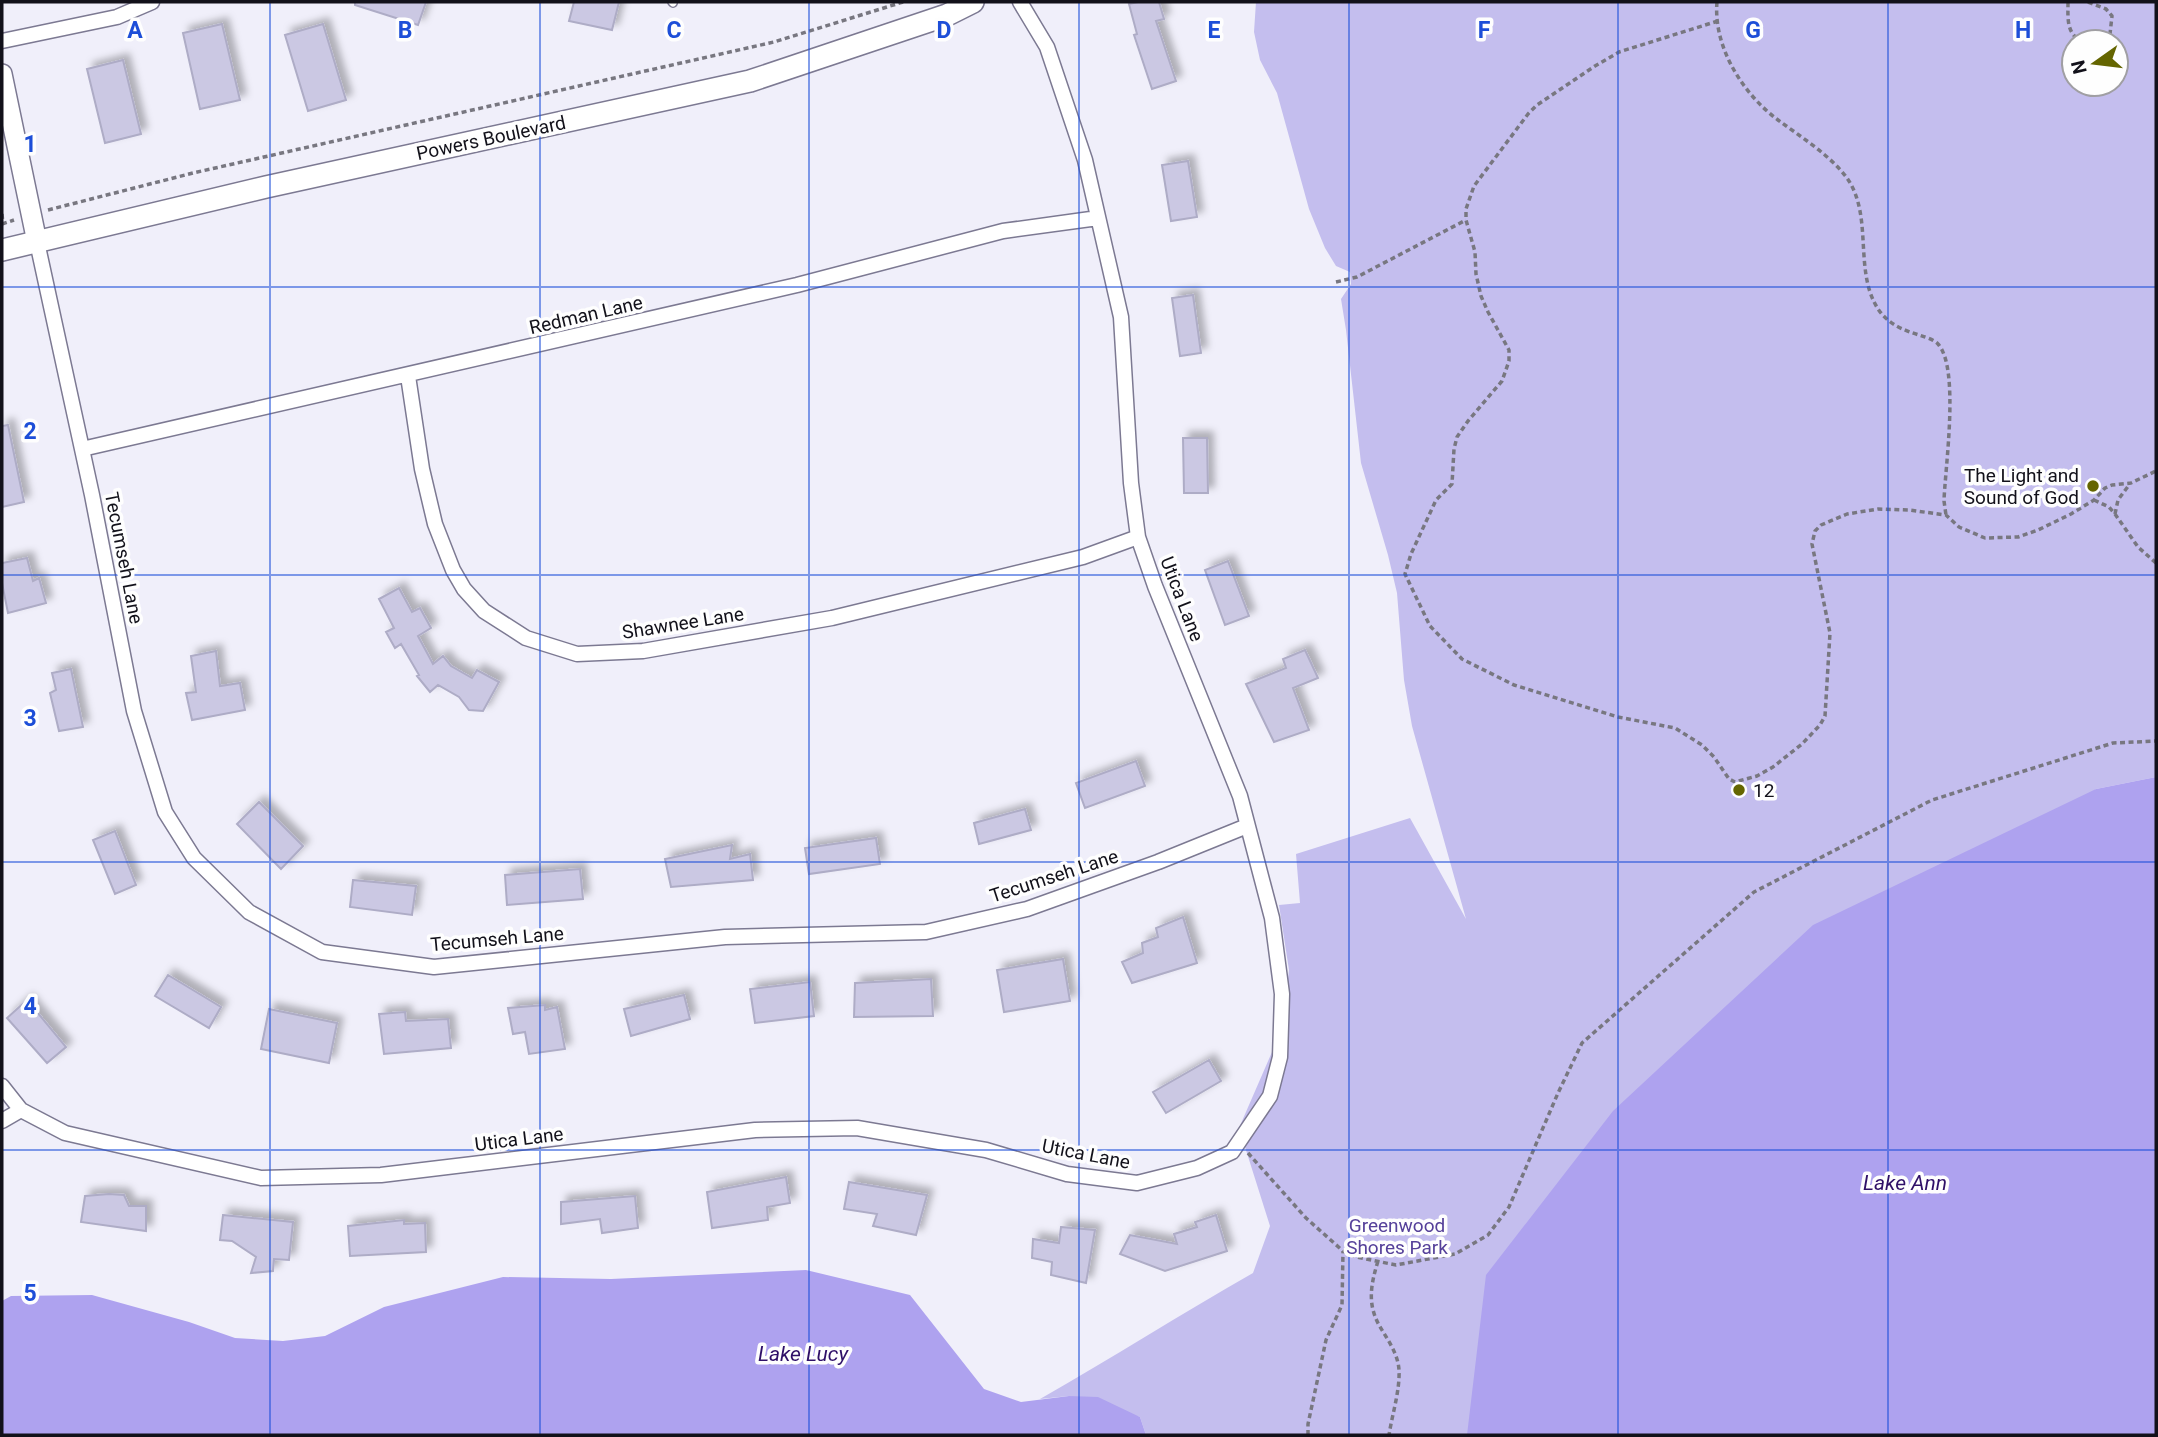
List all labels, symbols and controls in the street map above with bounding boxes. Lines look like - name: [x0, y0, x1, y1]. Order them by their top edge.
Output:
- text: A: [127, 17, 143, 44]
- text: B: [398, 17, 412, 44]
- text: C: [666, 17, 682, 44]
- text: D: [937, 17, 951, 44]
- text: E: [1208, 17, 1221, 44]
- text: F: [1478, 17, 1491, 44]
- text: G: [1745, 17, 1761, 44]
- text: H: [2015, 17, 2031, 44]
- north arrow: [2060, 28, 2130, 98]
- text: N: [2066, 58, 2092, 76]
- street label: Powers Boulevard: [414, 111, 568, 165]
- text: 1: [23, 131, 37, 158]
- street label: Redman Lane: [527, 291, 645, 339]
- text: 2: [23, 418, 37, 445]
- place label: The Light and Sound of God: [1964, 464, 2079, 509]
- marker: The Light and Sound of God: [2085, 478, 2101, 494]
- street label: Tecumseh Lane: [100, 490, 148, 626]
- street label: Utica Lane: [1155, 553, 1209, 645]
- street label: Shawnee Lane: [621, 602, 745, 644]
- text: 3: [23, 705, 37, 732]
- place label: 12: [1753, 779, 1774, 802]
- marker: 12: [1731, 782, 1747, 798]
- street label: Tecumseh Lane: [987, 844, 1121, 908]
- street label: Tecumseh Lane: [429, 922, 565, 956]
- text: 4: [23, 993, 37, 1020]
- street label: Utica Lane: [473, 1122, 565, 1156]
- street label: Utica Lane: [1040, 1134, 1132, 1174]
- water label: Lake Ann: [1863, 1171, 1947, 1195]
- park label: Greenwood Shores Park: [1346, 1214, 1448, 1259]
- text: 5: [23, 1280, 37, 1307]
- water label: Lake Lucy: [758, 1342, 849, 1366]

